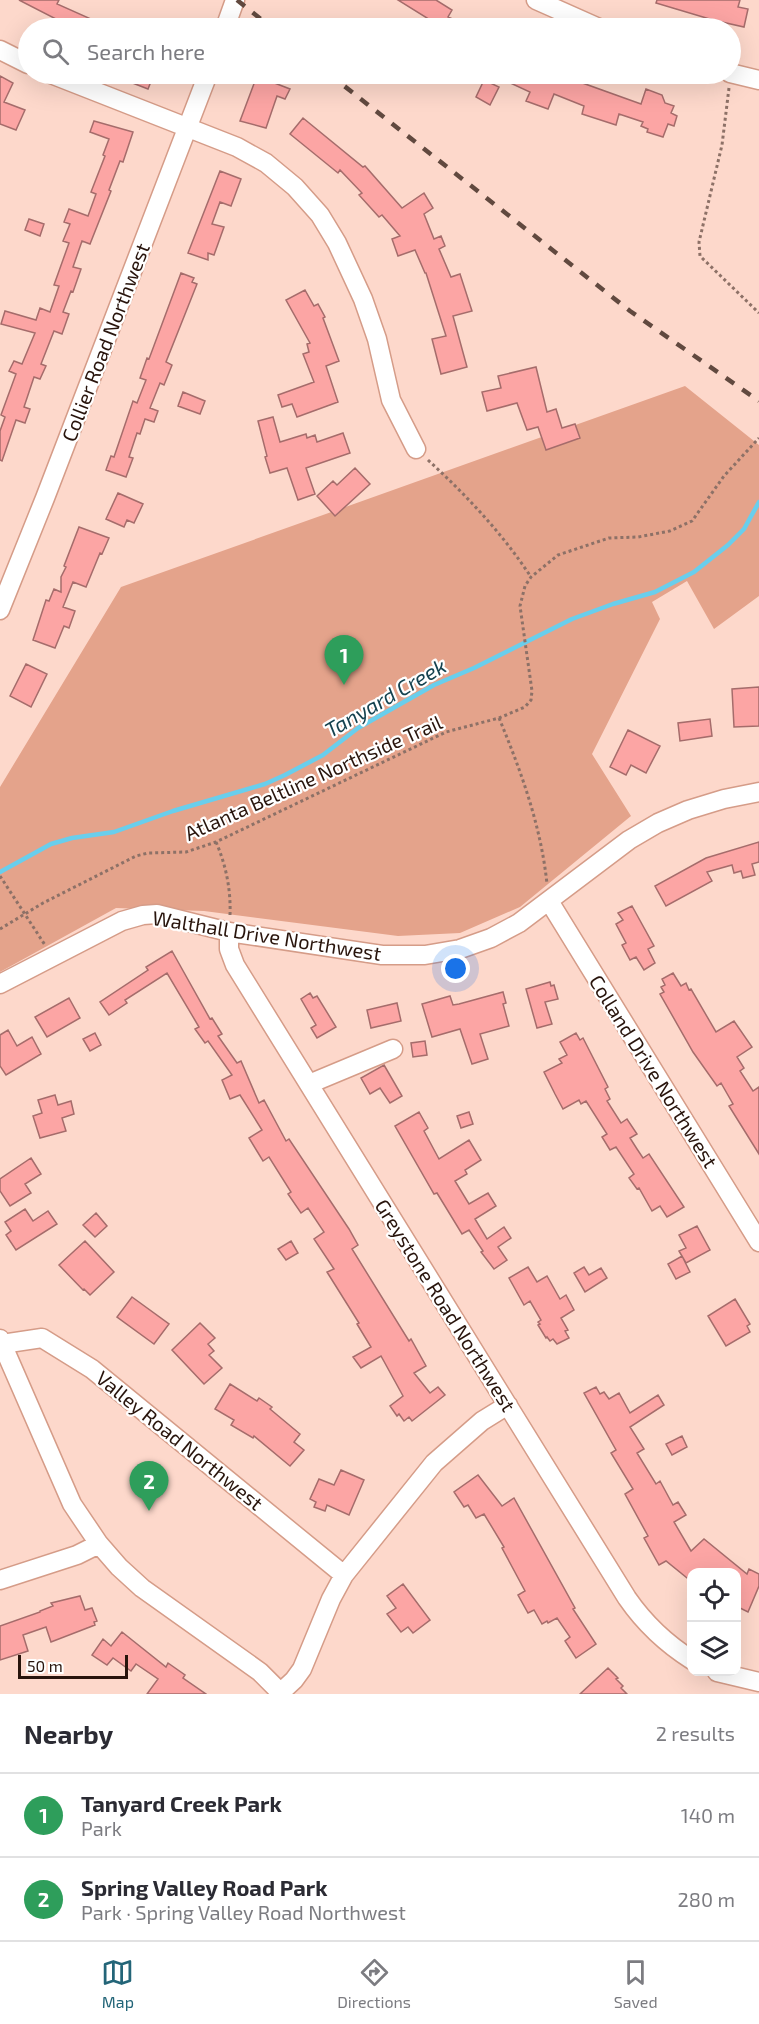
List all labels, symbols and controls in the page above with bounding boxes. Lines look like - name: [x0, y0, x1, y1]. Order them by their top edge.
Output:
- search box: [18, 18, 741, 84]
- icon: search: [39, 35, 72, 68]
- text: Search here: [87, 38, 205, 64]
- street label: Collier Road Northwest: [56, 239, 154, 445]
- pin: 1: [324, 636, 364, 685]
- water label: Tanyard Creek: [320, 652, 451, 743]
- street label: Atlanta Beltline Northside Trail: [180, 709, 446, 845]
- street label: Walthall Drive Northwest: [151, 905, 383, 965]
- your location: [441, 954, 470, 983]
- street label: Colland Drive Northwest: [585, 970, 723, 1172]
- street label: Greystone Road Northwest: [371, 1194, 521, 1416]
- street label: Valley Road Northwest: [92, 1365, 269, 1515]
- pin: 2: [130, 1462, 168, 1511]
- map controls: [687, 1568, 741, 1676]
- button: locate: [687, 1568, 741, 1622]
- button: layers: [687, 1622, 741, 1676]
- scale bar: [18, 1652, 128, 1680]
- text: 50 m: [27, 1656, 63, 1675]
- text: Nearby: [24, 1718, 113, 1749]
- text: 2 results: [656, 1721, 735, 1745]
- text: Tanyard Creek Park: [81, 1790, 282, 1816]
- text: 1: [39, 1803, 48, 1827]
- text: 140 m: [681, 1803, 735, 1827]
- text: Park: [81, 1816, 122, 1840]
- text: Spring Valley Road Park: [81, 1874, 328, 1900]
- text: 2: [38, 1887, 49, 1911]
- text: 280 m: [678, 1887, 735, 1911]
- text: Park · Spring Valley Road Northwest: [81, 1900, 406, 1924]
- tab: Map: [101, 1956, 134, 2011]
- tab: Directions: [337, 1956, 411, 2011]
- tab: Saved: [614, 1956, 658, 2011]

